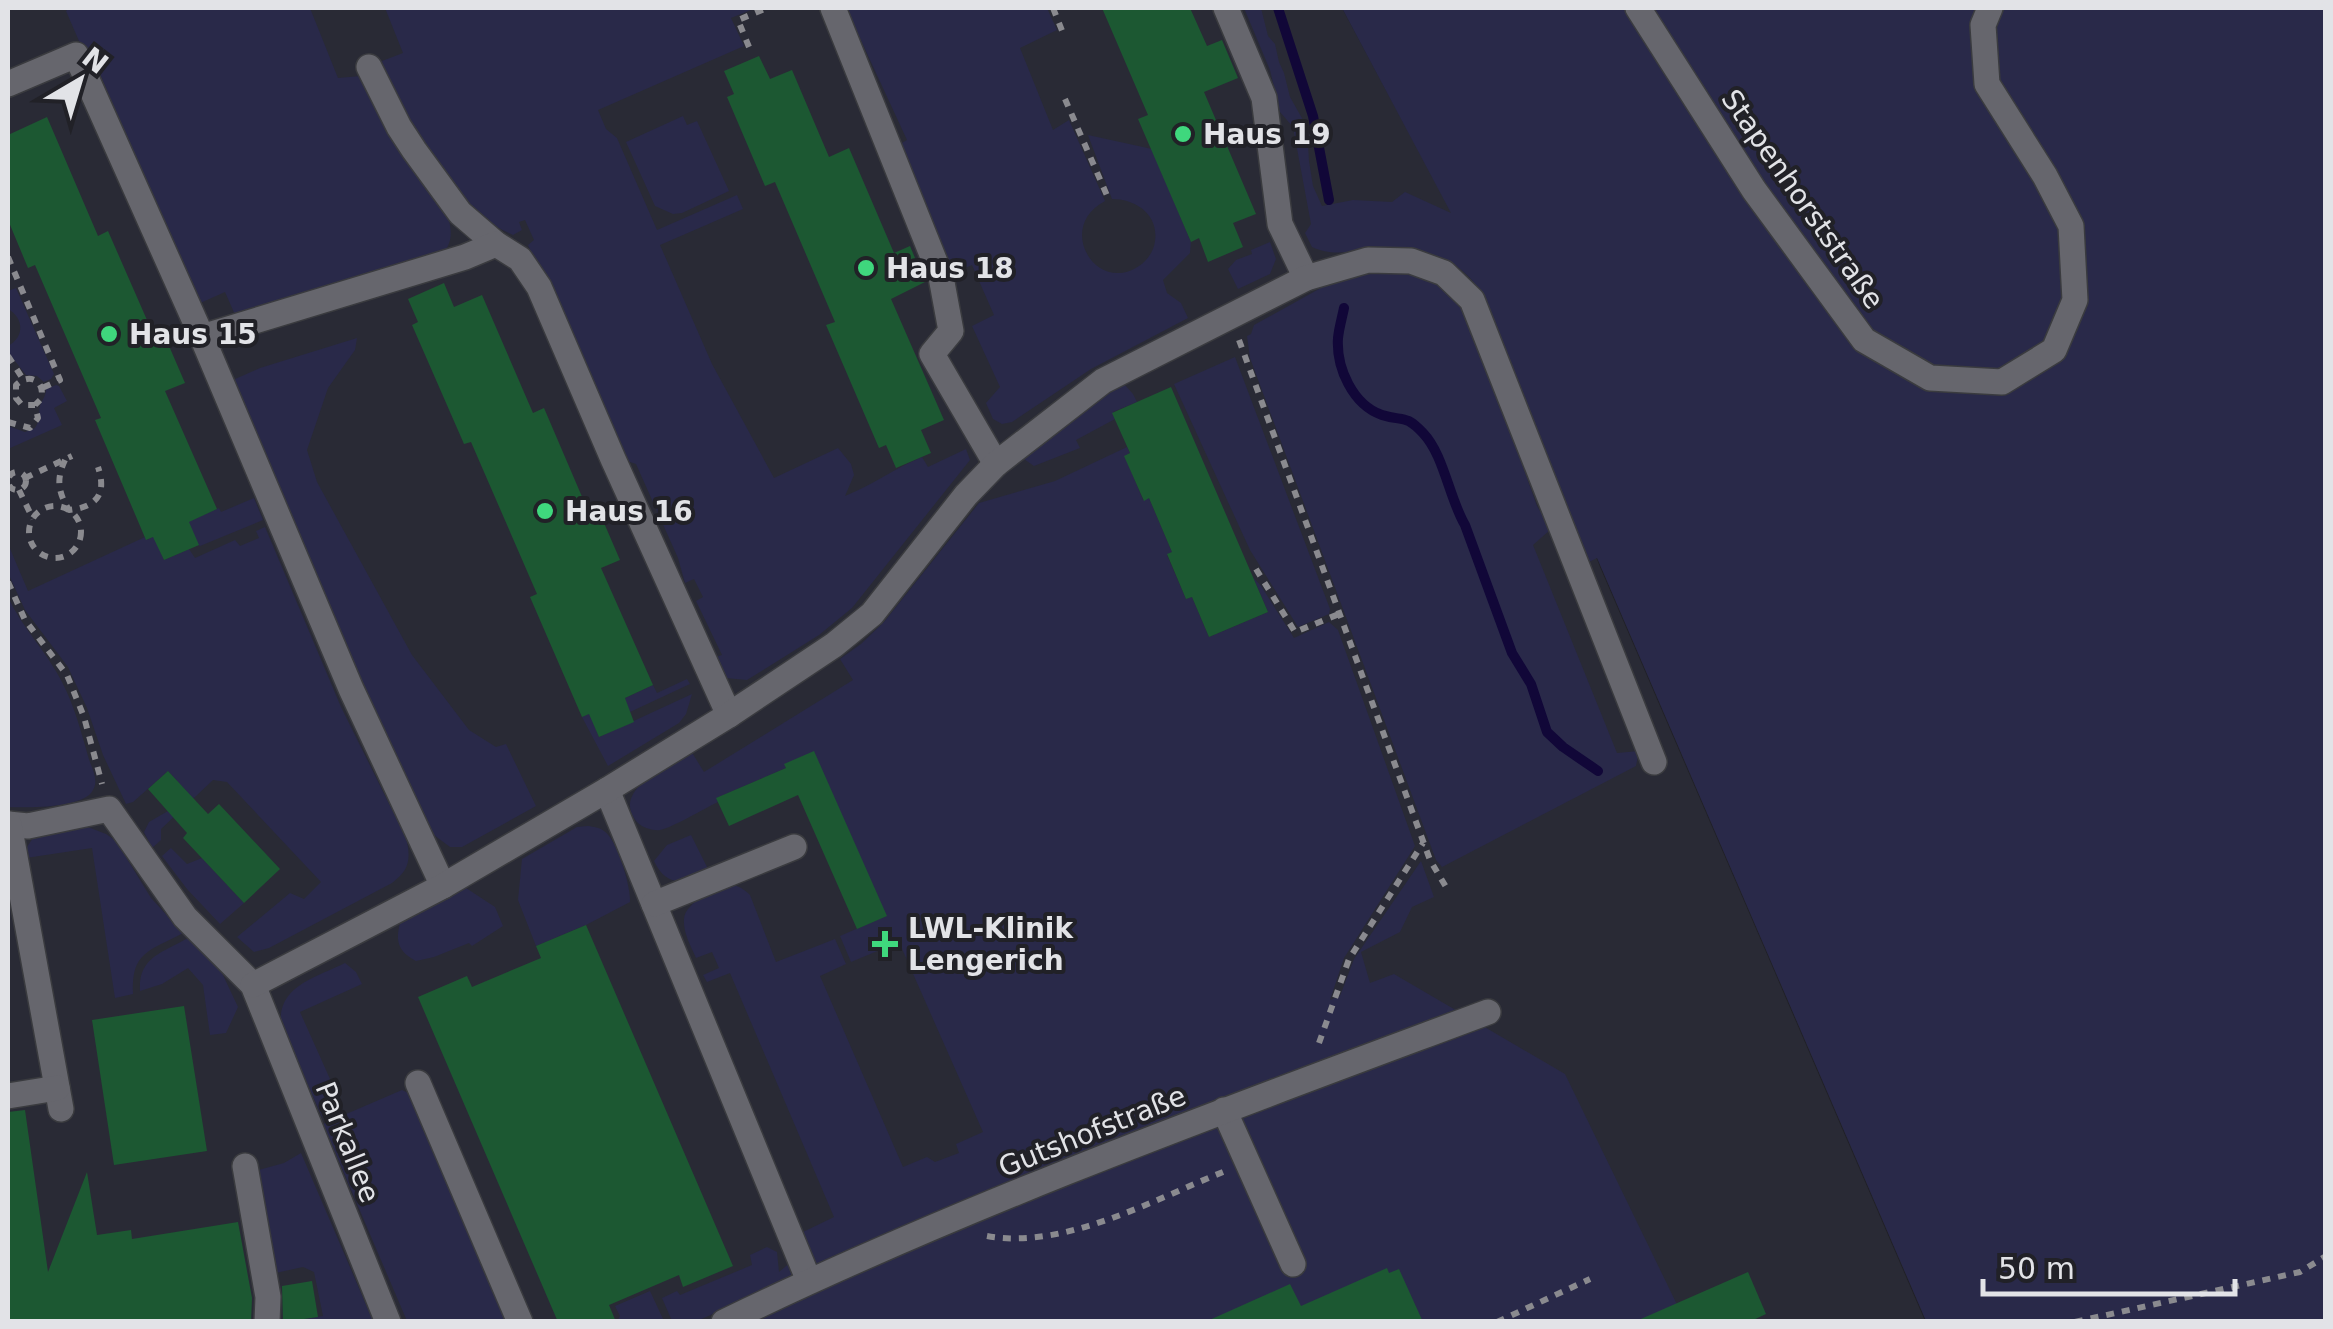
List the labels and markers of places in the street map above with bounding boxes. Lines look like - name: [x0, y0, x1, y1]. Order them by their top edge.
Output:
- place label: Haus 19: [1203, 118, 1331, 151]
- marker: Haus 19: [1172, 123, 1194, 145]
- place label: Haus 18: [886, 252, 1014, 285]
- marker: Haus 18: [855, 257, 877, 279]
- place label: Haus 15: [129, 318, 257, 351]
- marker: Haus 15: [98, 323, 120, 345]
- place label: Haus 16: [565, 495, 693, 528]
- marker: Haus 16: [534, 500, 556, 522]
- place label: LWL-Klinik Lengerich: [908, 912, 1074, 977]
- marker: LWL-Klinik Lengerich: [872, 931, 898, 957]

